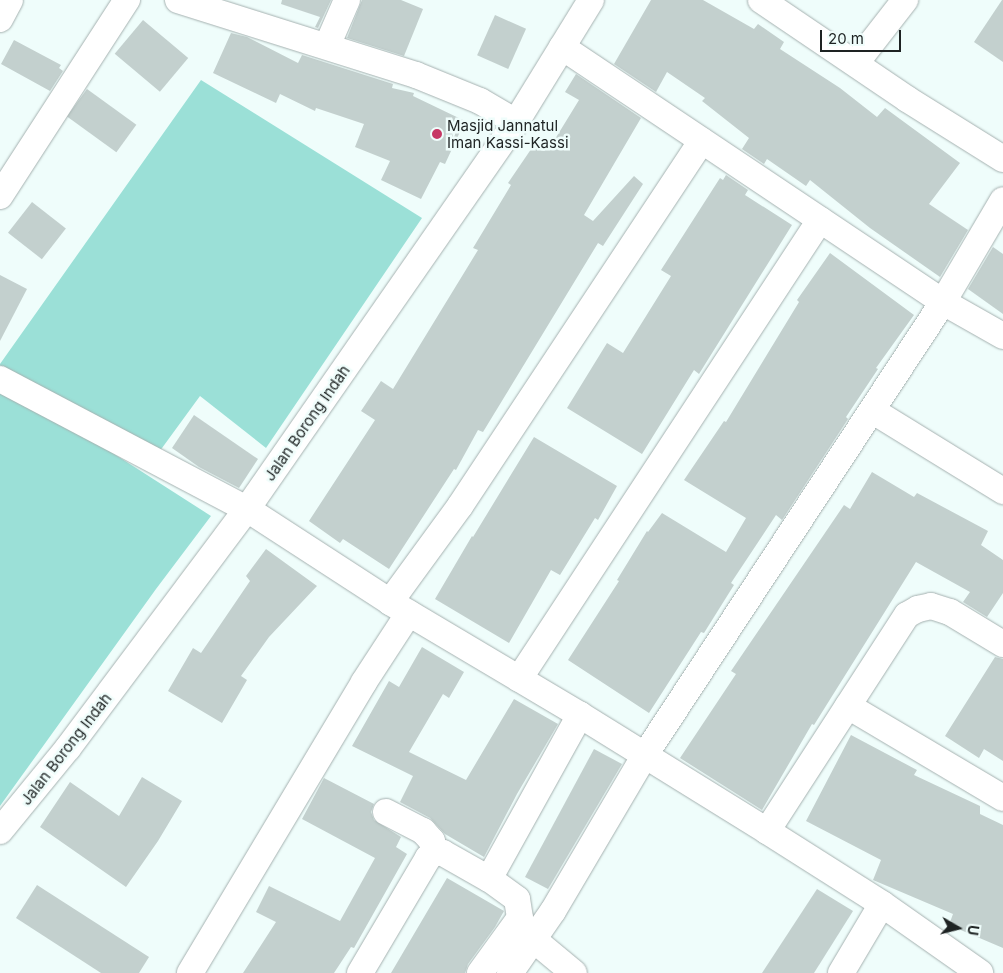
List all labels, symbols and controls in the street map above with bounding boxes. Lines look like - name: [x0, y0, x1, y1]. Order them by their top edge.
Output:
- scale bar: [823, 20, 904, 52]
- text: 20 m: [828, 29, 864, 48]
- place label: Masjid Jannatul Iman Kassi-Kassi: [447, 116, 569, 151]
- marker: Masjid Jannatul Iman Kassi-Kassi: [431, 128, 443, 140]
- street label: Jalan Borong Indah: [260, 362, 354, 484]
- street label: Jalan Borong Indah: [17, 689, 115, 809]
- north arrow: [933, 903, 983, 953]
- text: U: [964, 924, 982, 936]

